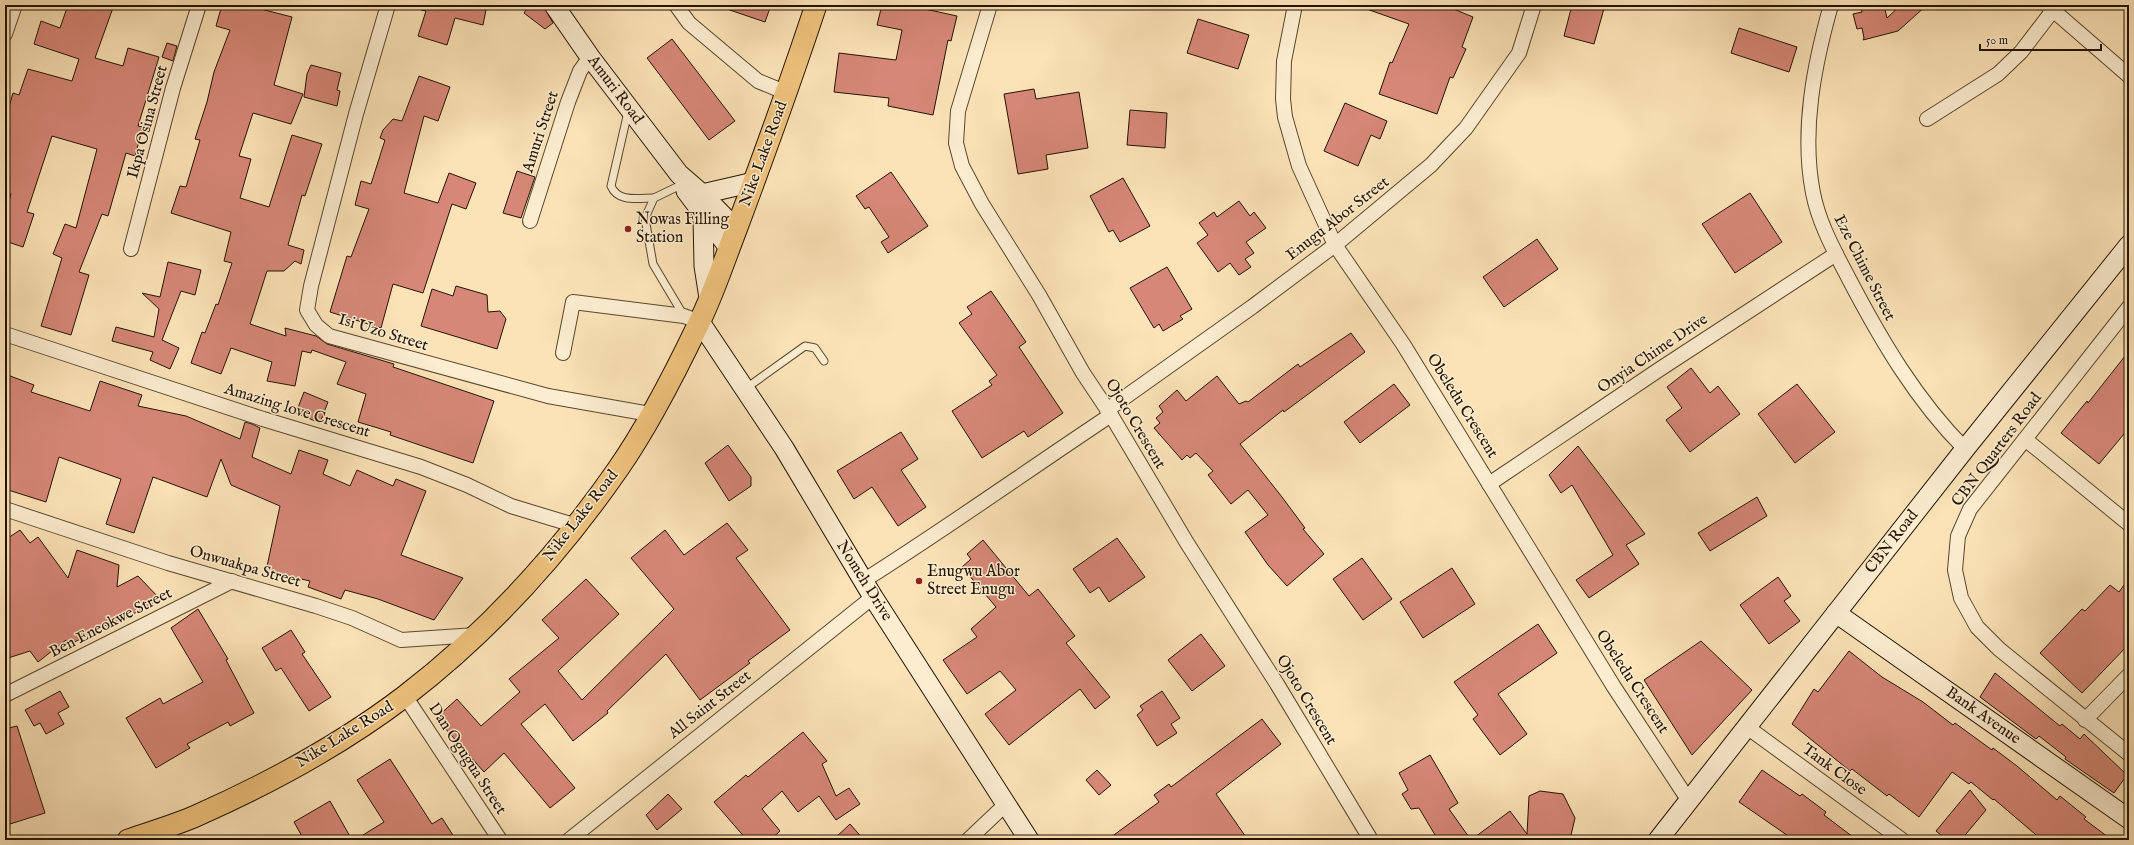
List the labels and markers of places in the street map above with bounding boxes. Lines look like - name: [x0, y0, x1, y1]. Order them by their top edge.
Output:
- place label: Nowas Filling Station: [636, 210, 729, 248]
- marker: Nowas Filling Station: [623, 224, 633, 234]
- place label: Enugwu Abor Street Enugu: [927, 562, 1020, 600]
- marker: Enugwu Abor Street Enugu: [914, 576, 924, 586]

